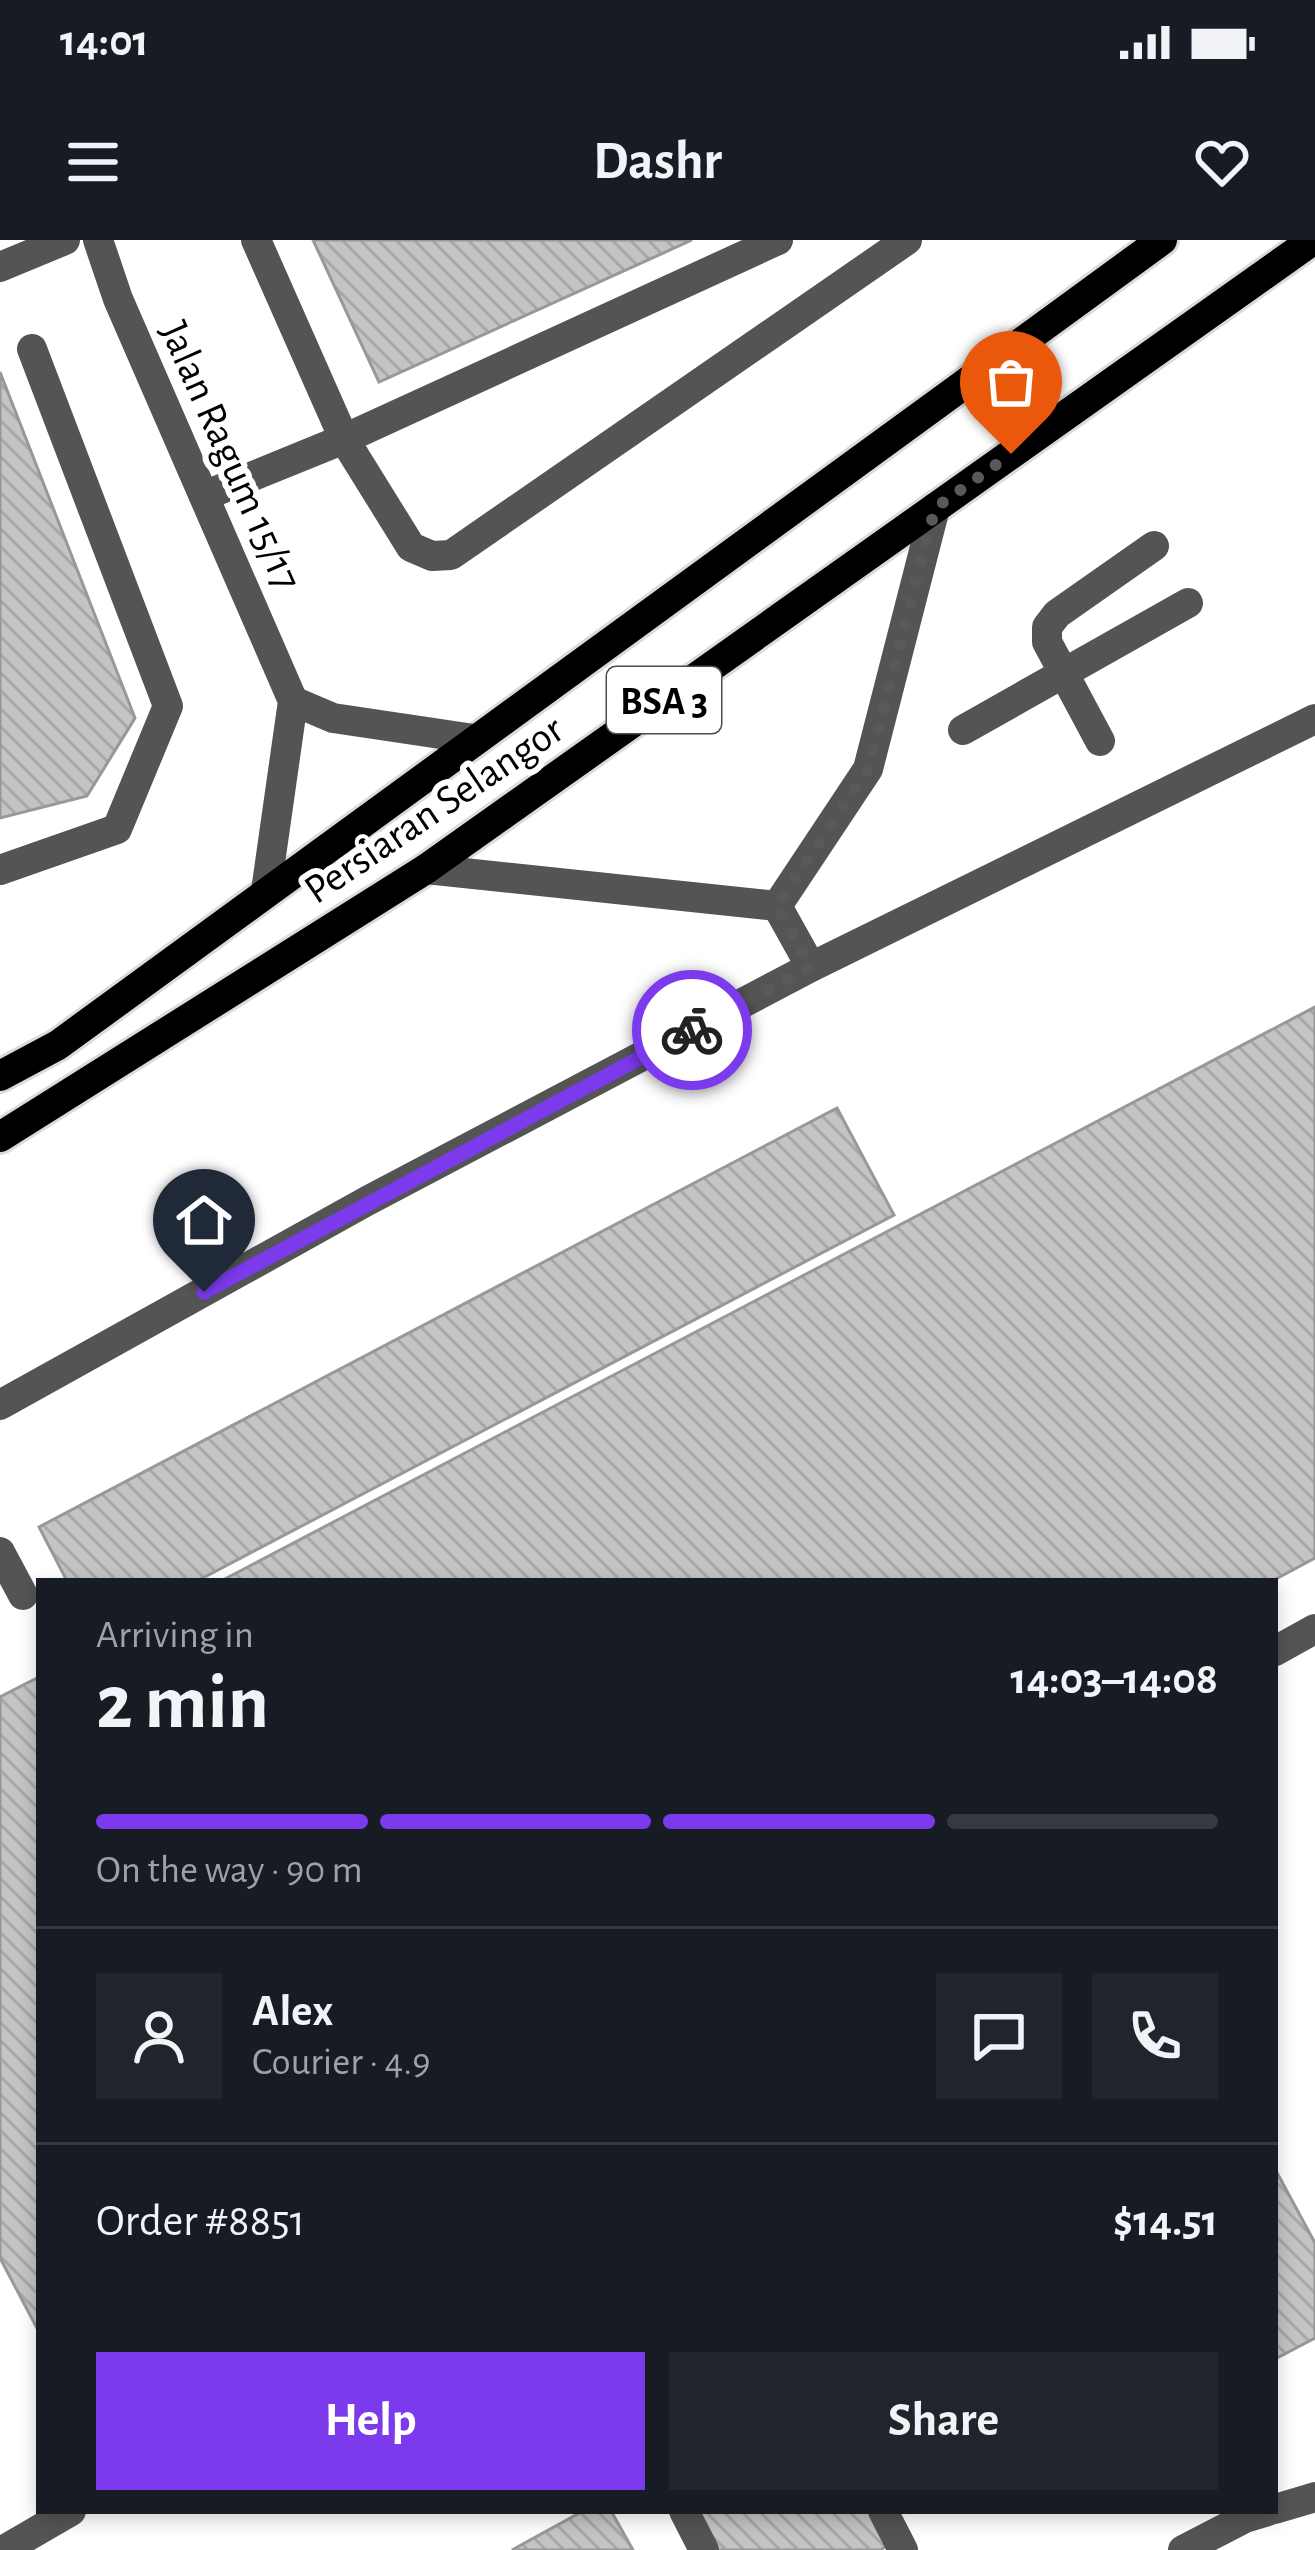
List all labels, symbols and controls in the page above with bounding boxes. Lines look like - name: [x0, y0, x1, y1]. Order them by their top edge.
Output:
- text: 14:01: [60, 19, 149, 64]
- icon: menu: [60, 129, 126, 195]
- icon: heart: [1189, 129, 1255, 195]
- text: Dashr: [593, 135, 722, 189]
- street label: Jalan Ragum 15/17: [152, 315, 308, 597]
- pin: [960, 331, 1062, 454]
- icon: bag: [978, 349, 1044, 415]
- road number: BSA 3: [607, 667, 721, 733]
- street label: Persiaran Selangor: [297, 708, 571, 912]
- courier: [632, 970, 752, 1090]
- icon: bike: [659, 997, 725, 1063]
- pin: [153, 1169, 255, 1292]
- icon: home: [171, 1187, 237, 1253]
- text: Arriving in: [96, 1616, 254, 1655]
- text: 14:03–14:08: [1011, 1657, 1218, 1702]
- text: 2 min: [96, 1665, 269, 1743]
- text: On the way · 90 m: [96, 1851, 363, 1890]
- button: person: [96, 1973, 222, 2099]
- button: chat: [936, 1973, 1062, 2099]
- button: phone: [1092, 1973, 1218, 2099]
- text: Alex: [252, 1989, 333, 2034]
- text: Courier · 4.9: [252, 2043, 431, 2082]
- text: Order #8851: [96, 2199, 305, 2244]
- text: $14.51: [1113, 2199, 1218, 2244]
- button: Help: [96, 2352, 645, 2490]
- button: Share: [669, 2352, 1218, 2490]

